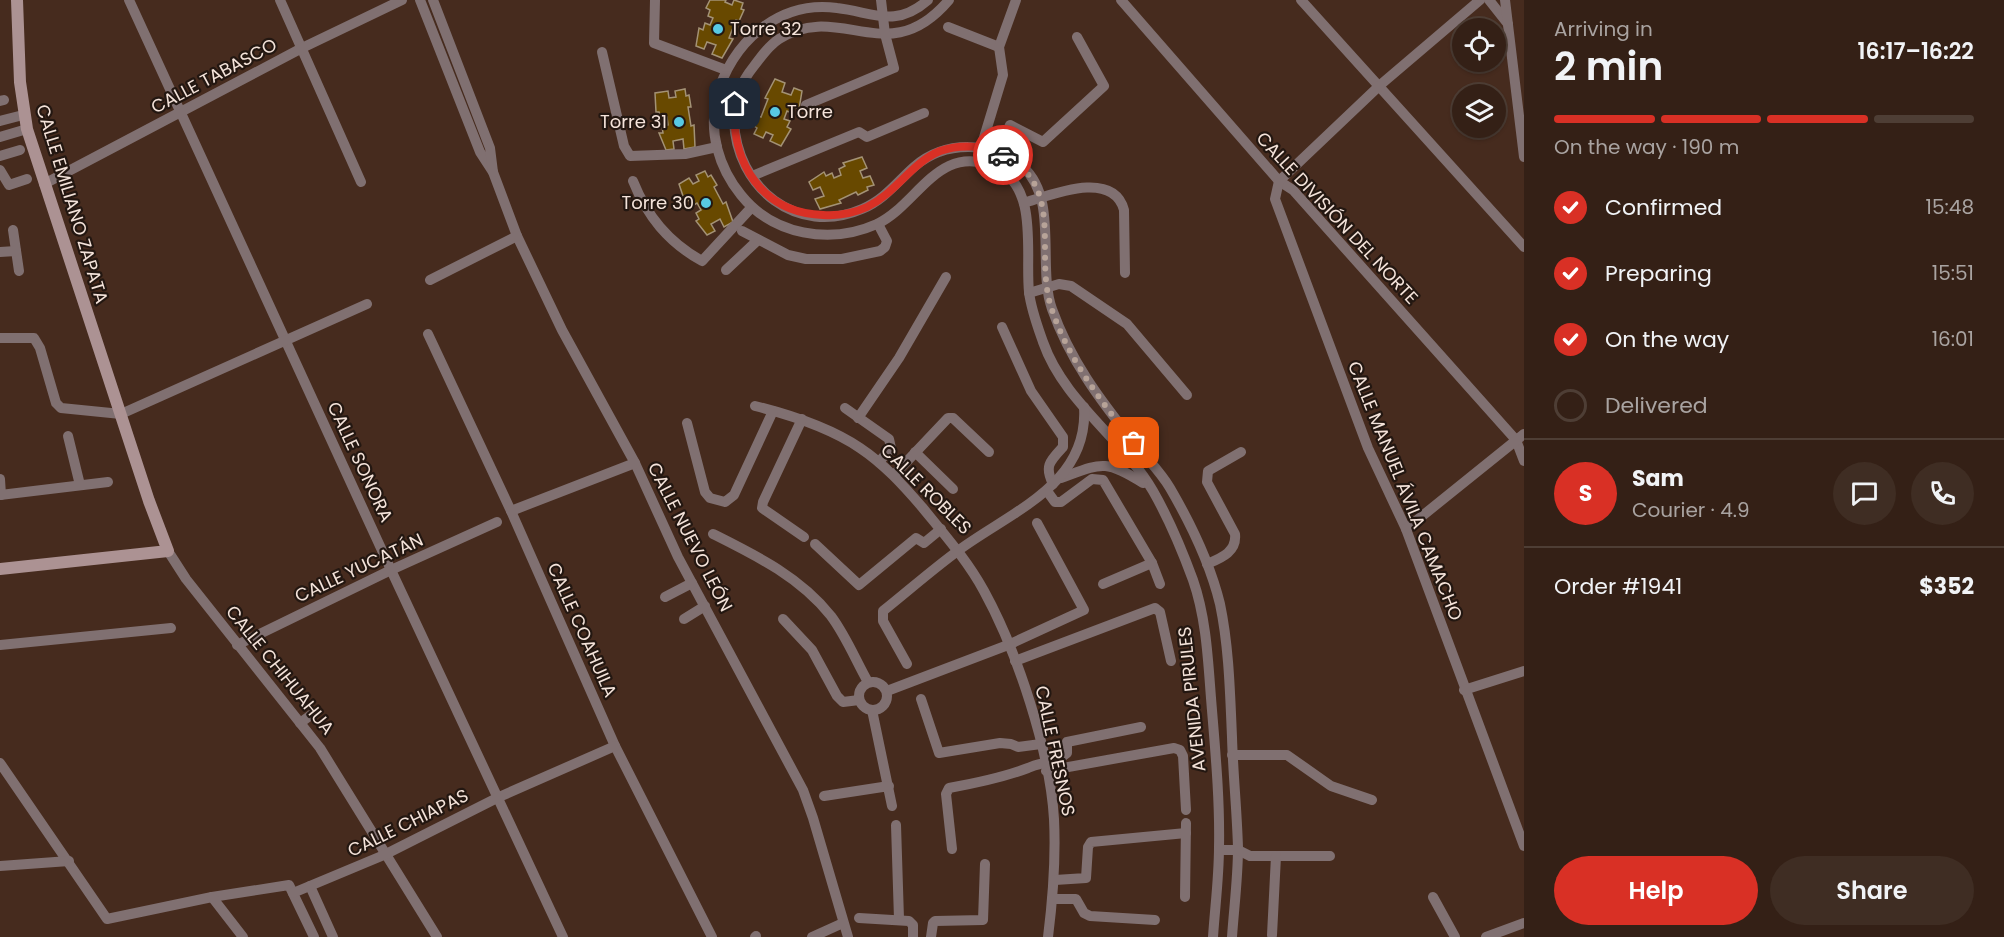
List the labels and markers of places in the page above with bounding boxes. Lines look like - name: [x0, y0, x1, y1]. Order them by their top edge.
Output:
- place label: Torre 32: [730, 16, 802, 41]
- marker: Torre 32: [711, 22, 725, 36]
- pin: [709, 78, 760, 129]
- place label: Torre: [787, 99, 833, 124]
- marker: Torre: [768, 105, 782, 119]
- place label: Torre 31: [600, 109, 667, 134]
- marker: Torre 31: [672, 115, 686, 129]
- place label: Torre 30: [621, 190, 694, 215]
- marker: Torre 30: [699, 196, 713, 210]
- pin: [1108, 417, 1159, 468]

